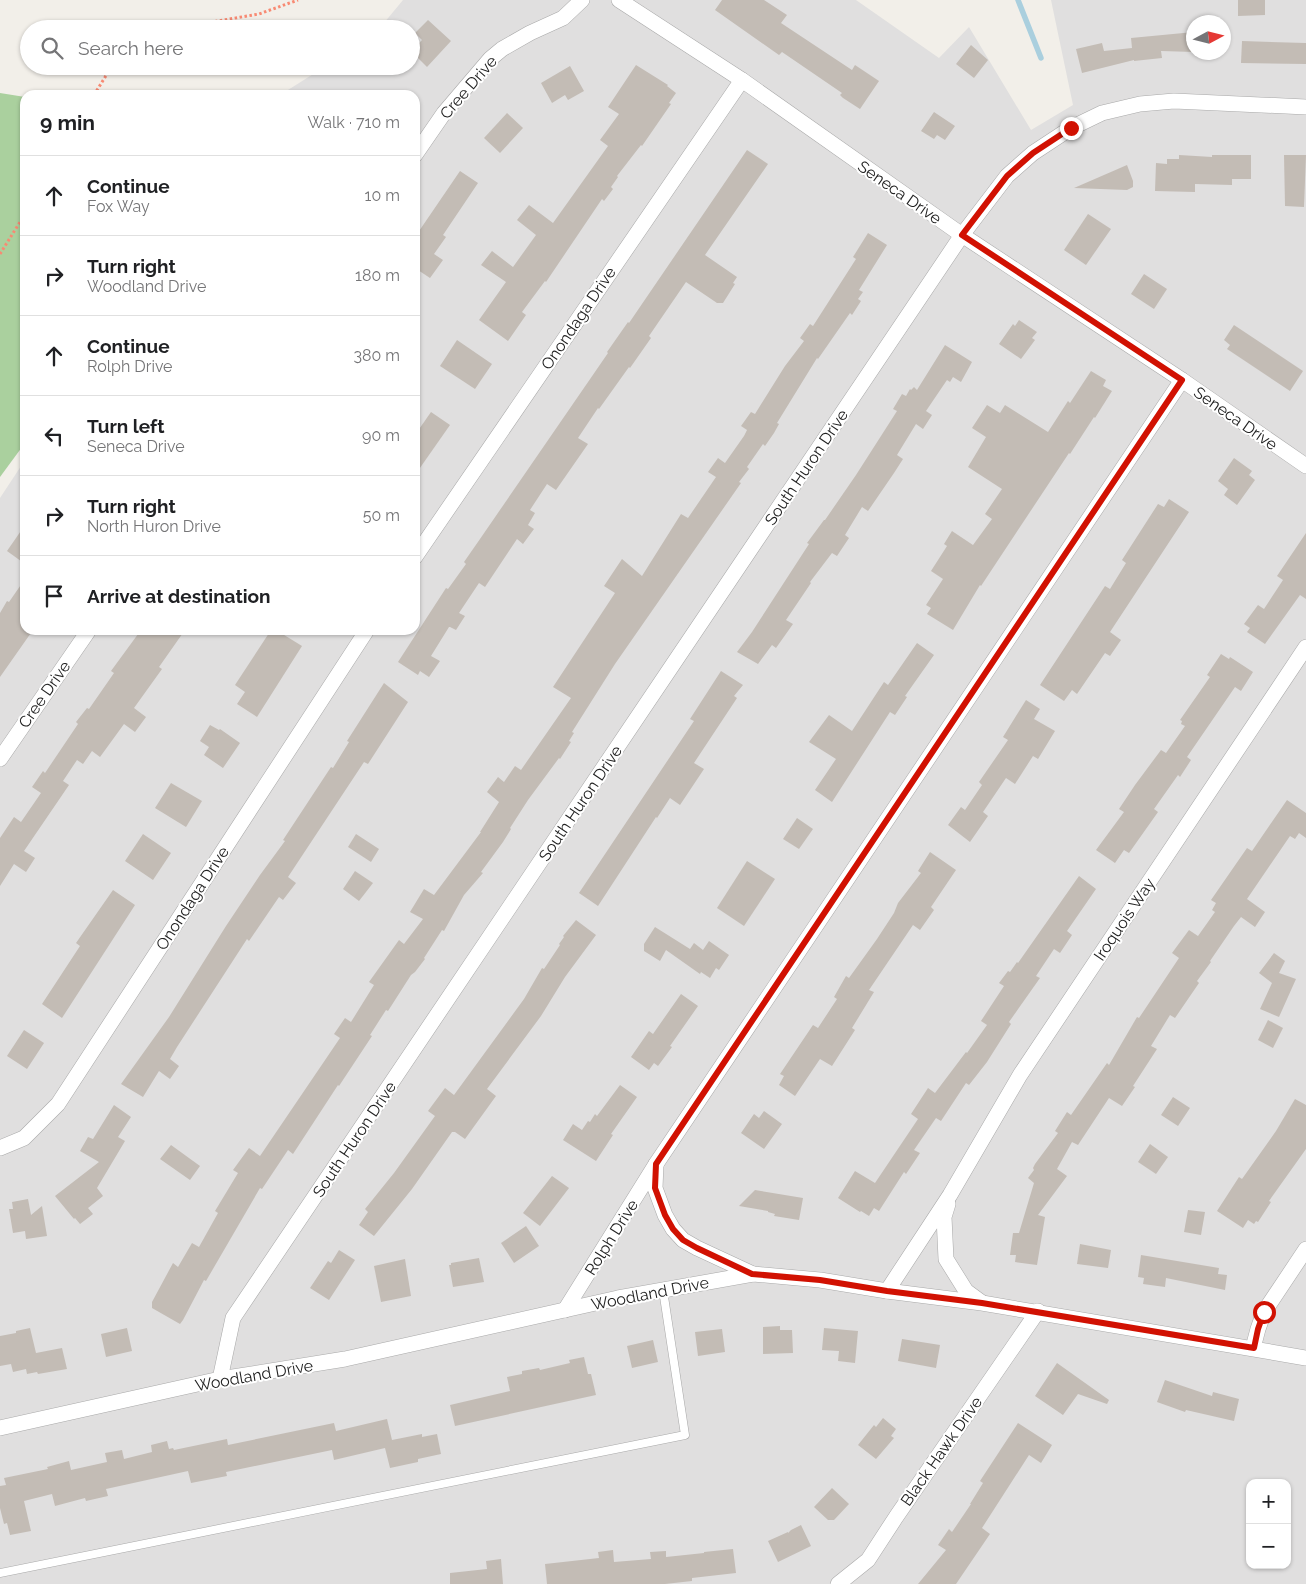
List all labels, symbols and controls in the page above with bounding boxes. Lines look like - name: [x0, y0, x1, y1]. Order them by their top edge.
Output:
- north arrow: [1186, 15, 1231, 60]
- search box: [20, 20, 420, 75]
- icon: search: [38, 34, 66, 62]
- text: Search here: [78, 37, 184, 59]
- street label: Cree Drive: [436, 52, 501, 123]
- text: 9 min: [40, 110, 95, 135]
- text: Walk · 710 m: [307, 113, 400, 132]
- route end: [1060, 117, 1083, 140]
- street label: Seneca Drive: [854, 157, 945, 228]
- text: Continue: [87, 175, 170, 197]
- icon: ahead: [40, 182, 68, 210]
- text: 10 m: [365, 186, 400, 205]
- text: Fox Way: [87, 197, 150, 216]
- text: Turn right: [87, 255, 176, 277]
- icon: right: [40, 262, 68, 290]
- street label: Onondaga Drive: [537, 263, 620, 373]
- text: 180 m: [355, 266, 400, 285]
- text: Woodland Drive: [87, 277, 206, 296]
- text: Continue: [87, 335, 170, 357]
- icon: ahead: [40, 342, 68, 370]
- text: 380 m: [353, 346, 400, 365]
- text: Rolph Drive: [87, 357, 173, 376]
- street label: Seneca Drive: [1190, 383, 1281, 454]
- street label: South Huron Drive: [761, 406, 852, 529]
- text: Turn left: [87, 415, 164, 437]
- icon: left: [40, 422, 68, 450]
- text: 90 m: [362, 426, 400, 445]
- text: Seneca Drive: [87, 437, 185, 456]
- text: Turn right: [87, 495, 176, 517]
- icon: right: [40, 502, 68, 530]
- text: 50 m: [363, 506, 400, 525]
- text: North Huron Drive: [87, 517, 221, 536]
- icon: arrive: [40, 582, 68, 610]
- text: Arrive at destination: [87, 585, 271, 607]
- street label: Cree Drive: [14, 657, 74, 731]
- street label: South Huron Drive: [535, 742, 626, 865]
- street label: Onondaga Drive: [152, 843, 233, 954]
- street label: Iroquois Way: [1090, 874, 1159, 964]
- street label: South Huron Drive: [309, 1078, 400, 1201]
- street label: Rolph Drive: [581, 1196, 642, 1279]
- street label: Woodland Drive: [590, 1273, 710, 1314]
- route start: [1253, 1301, 1276, 1324]
- street label: Woodland Drive: [194, 1356, 314, 1395]
- street label: Black Hawk Drive: [897, 1393, 986, 1510]
- map controls: [1246, 1479, 1291, 1569]
- button: +: [1246, 1479, 1291, 1524]
- button: −: [1246, 1524, 1291, 1569]

